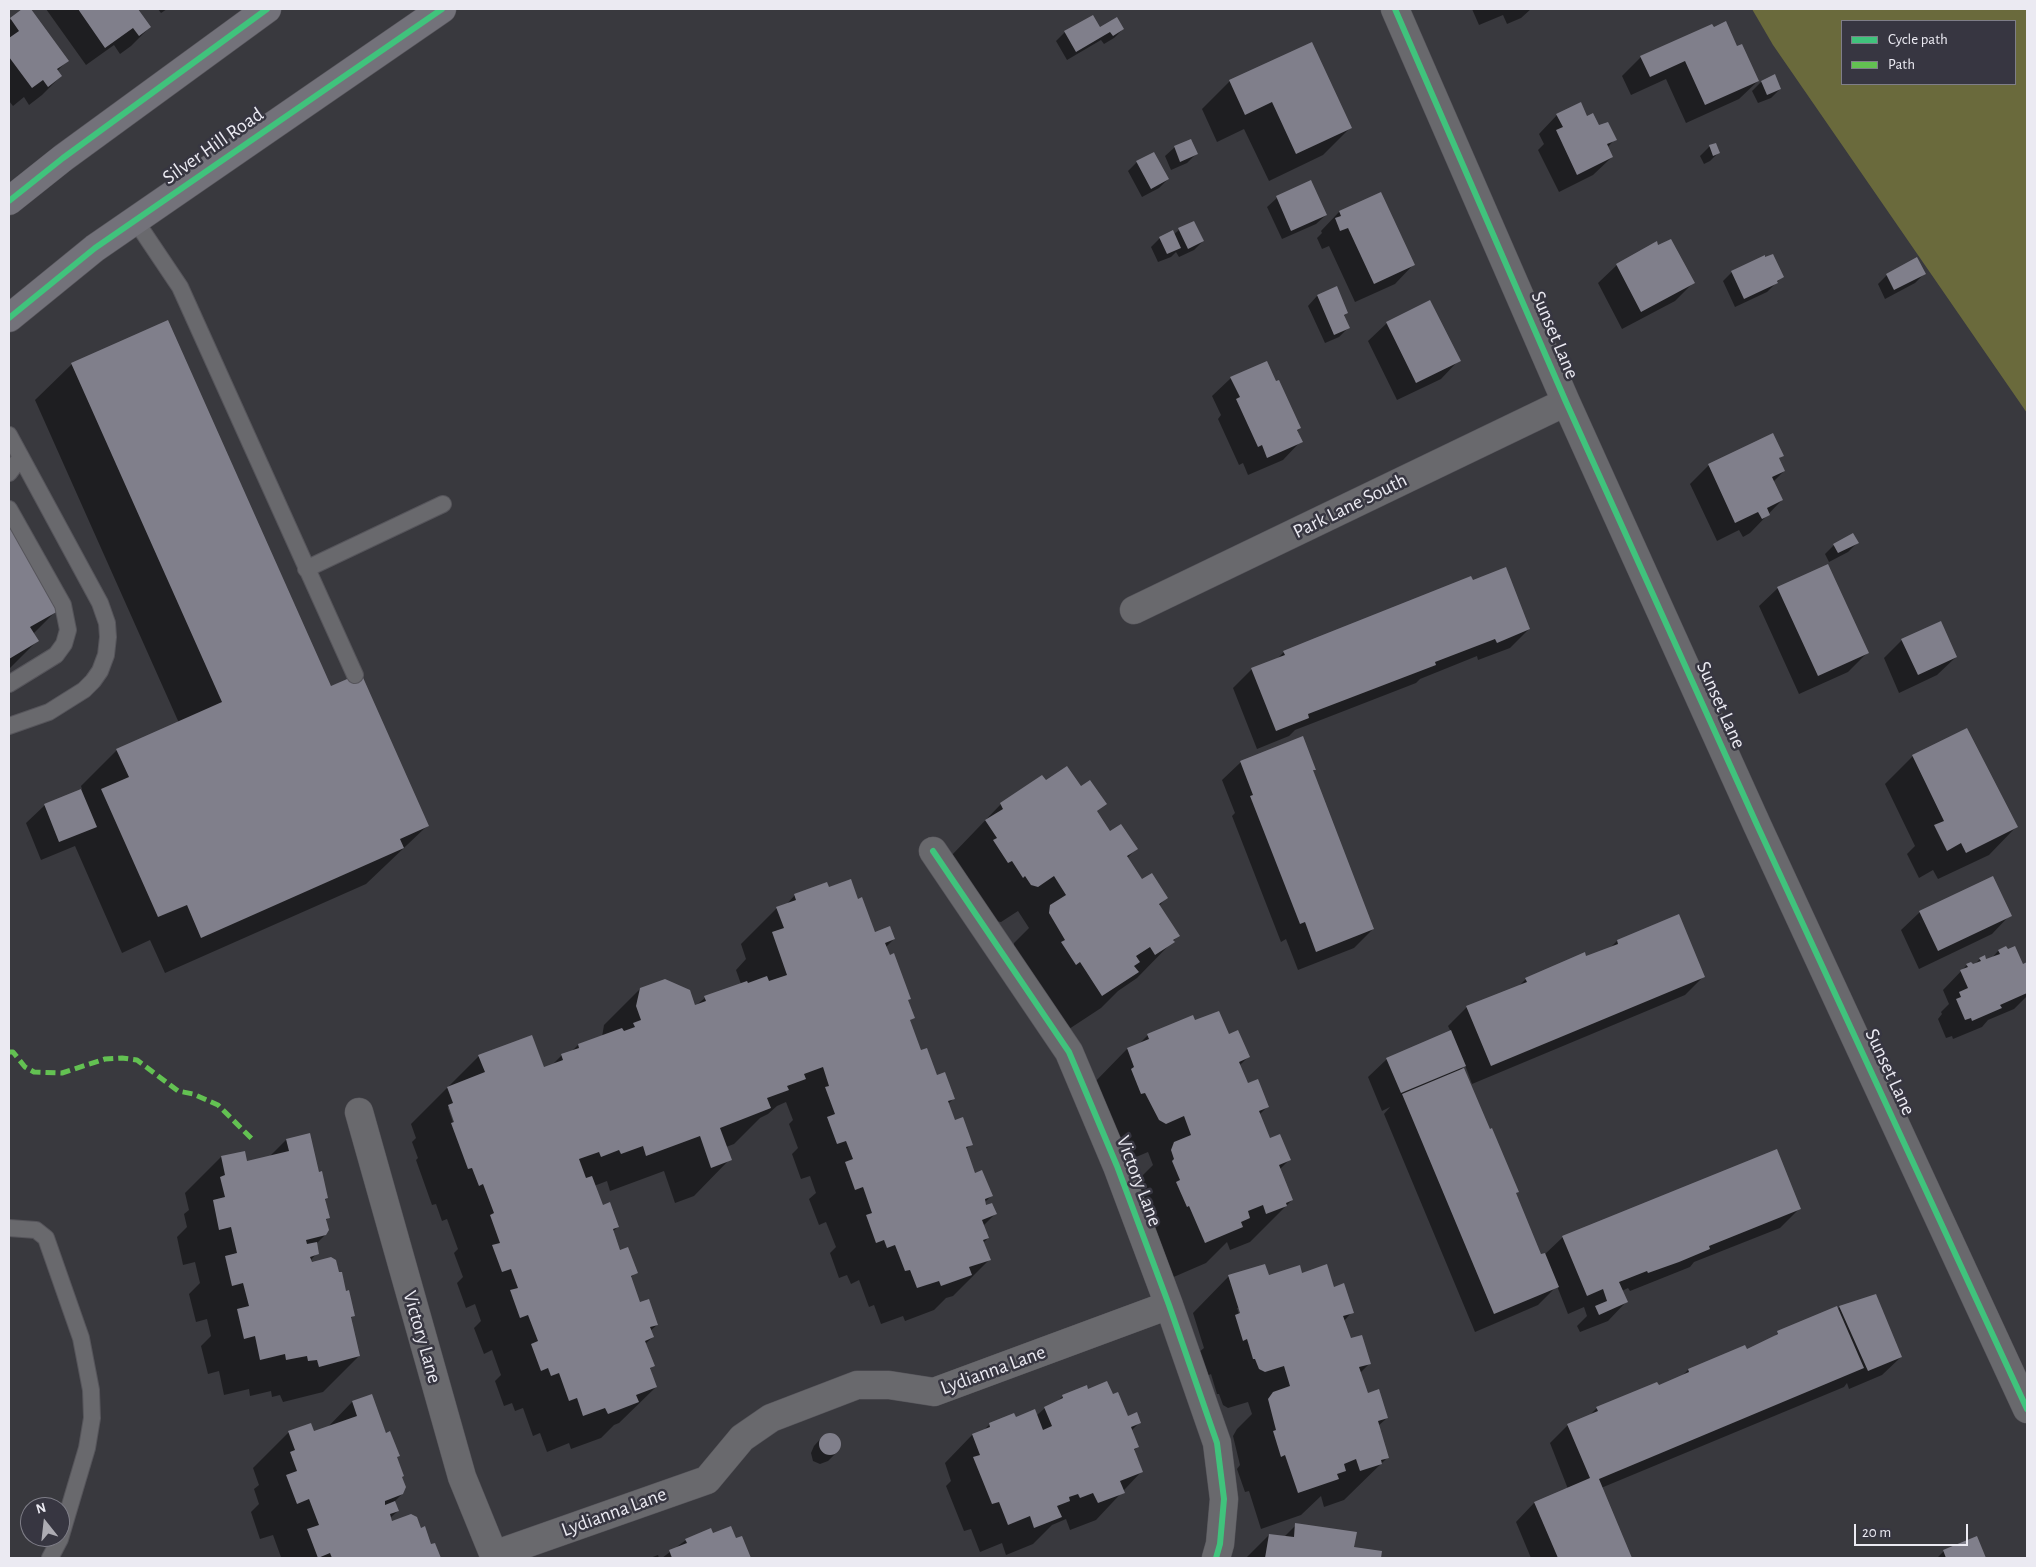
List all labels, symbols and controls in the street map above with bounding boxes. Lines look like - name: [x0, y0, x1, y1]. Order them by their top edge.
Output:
- legend: [1841, 20, 2016, 85]
- text: Cycle path: [1888, 32, 1948, 47]
- text: Path: [1888, 57, 1915, 72]
- street label: Silver Hill Road: [158, 102, 268, 190]
- street label: Sunset Lane: [1526, 288, 1584, 382]
- street label: Park Lane South: [1289, 468, 1411, 544]
- street label: Sunset Lane: [1691, 658, 1751, 752]
- street label: Sunset Lane: [1859, 1025, 1921, 1119]
- street label: Victory Lane: [1111, 1132, 1167, 1230]
- street label: Victory Lane: [397, 1288, 447, 1386]
- street label: Lydianna Lane: [937, 1340, 1049, 1400]
- street label: Lydianna Lane: [558, 1482, 670, 1542]
- north arrow: [20, 1497, 70, 1547]
- text: N: [35, 1500, 48, 1517]
- scale bar: [1856, 1514, 1970, 1546]
- text: 20 m: [1862, 1525, 1891, 1540]

